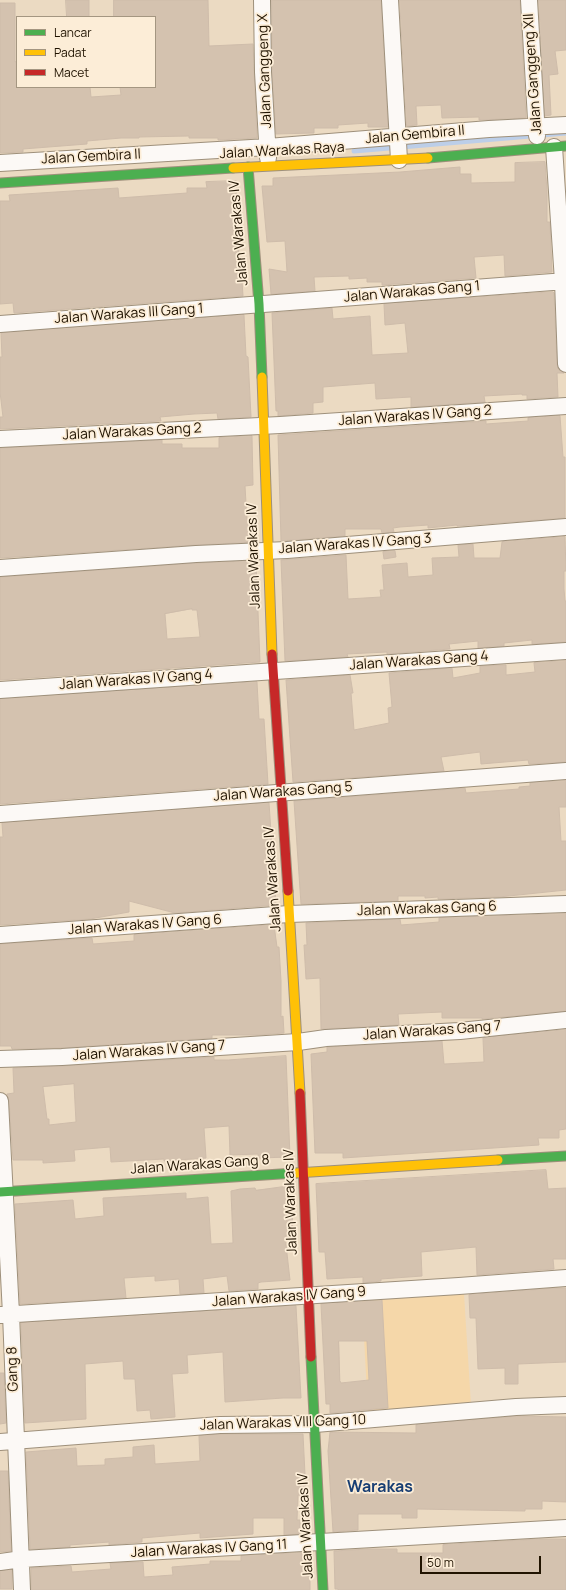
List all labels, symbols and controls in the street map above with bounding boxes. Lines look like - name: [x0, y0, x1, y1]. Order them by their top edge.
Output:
- street label: Jalan Ganggeng X: [255, 13, 275, 129]
- street label: Jalan Ganggeng XII: [520, 13, 546, 135]
- legend: [16, 16, 156, 88]
- text: Lancar: [54, 24, 91, 41]
- text: Padat: [54, 44, 86, 61]
- text: Macet: [54, 64, 89, 81]
- street label: Jalan Gembira II: [365, 122, 465, 148]
- street label: Jalan Warakas Raya: [219, 139, 345, 163]
- street label: Jalan Gembira II: [41, 146, 141, 168]
- street label: Jalan Warakas IV: [226, 180, 252, 286]
- street label: Jalan Warakas Gang 1: [343, 278, 481, 306]
- street label: Jalan Warakas III Gang 1: [54, 300, 204, 328]
- street label: Jalan Warakas IV Gang 2: [338, 402, 492, 430]
- street label: Jalan Warakas Gang 2: [62, 420, 202, 444]
- street label: Jalan Warakas IV: [244, 503, 264, 609]
- street label: Jalan Warakas IV Gang 3: [278, 530, 432, 558]
- street label: Jalan Warakas Gang 4: [349, 648, 489, 674]
- street label: Jalan Warakas IV Gang 4: [59, 666, 213, 694]
- street label: Jalan Warakas Gang 5: [213, 779, 353, 805]
- street label: Jalan Warakas IV: [261, 826, 285, 932]
- street label: Jalan Warakas Gang 6: [357, 898, 497, 920]
- street label: Jalan Warakas IV Gang 6: [67, 911, 223, 939]
- street label: Jalan Warakas Gang 7: [362, 1018, 502, 1044]
- street label: Jalan Warakas IV Gang 7: [72, 1037, 226, 1065]
- street label: Jalan Warakas IV: [281, 1149, 301, 1255]
- street label: Jalan Warakas Gang 8: [130, 1152, 270, 1178]
- street label: Jalan Warakas IV Gang 9: [211, 1283, 367, 1311]
- street label: Gang 8: [4, 1346, 22, 1392]
- street label: Jalan Warakas VIII Gang 10: [200, 1412, 366, 1434]
- street label: Jalan Warakas IV: [295, 1473, 317, 1579]
- district label: Warakas: [347, 1478, 413, 1498]
- street label: Jalan Warakas IV Gang 11: [130, 1537, 288, 1561]
- scale bar: [422, 1548, 543, 1574]
- text: 50 m: [427, 1554, 454, 1571]

